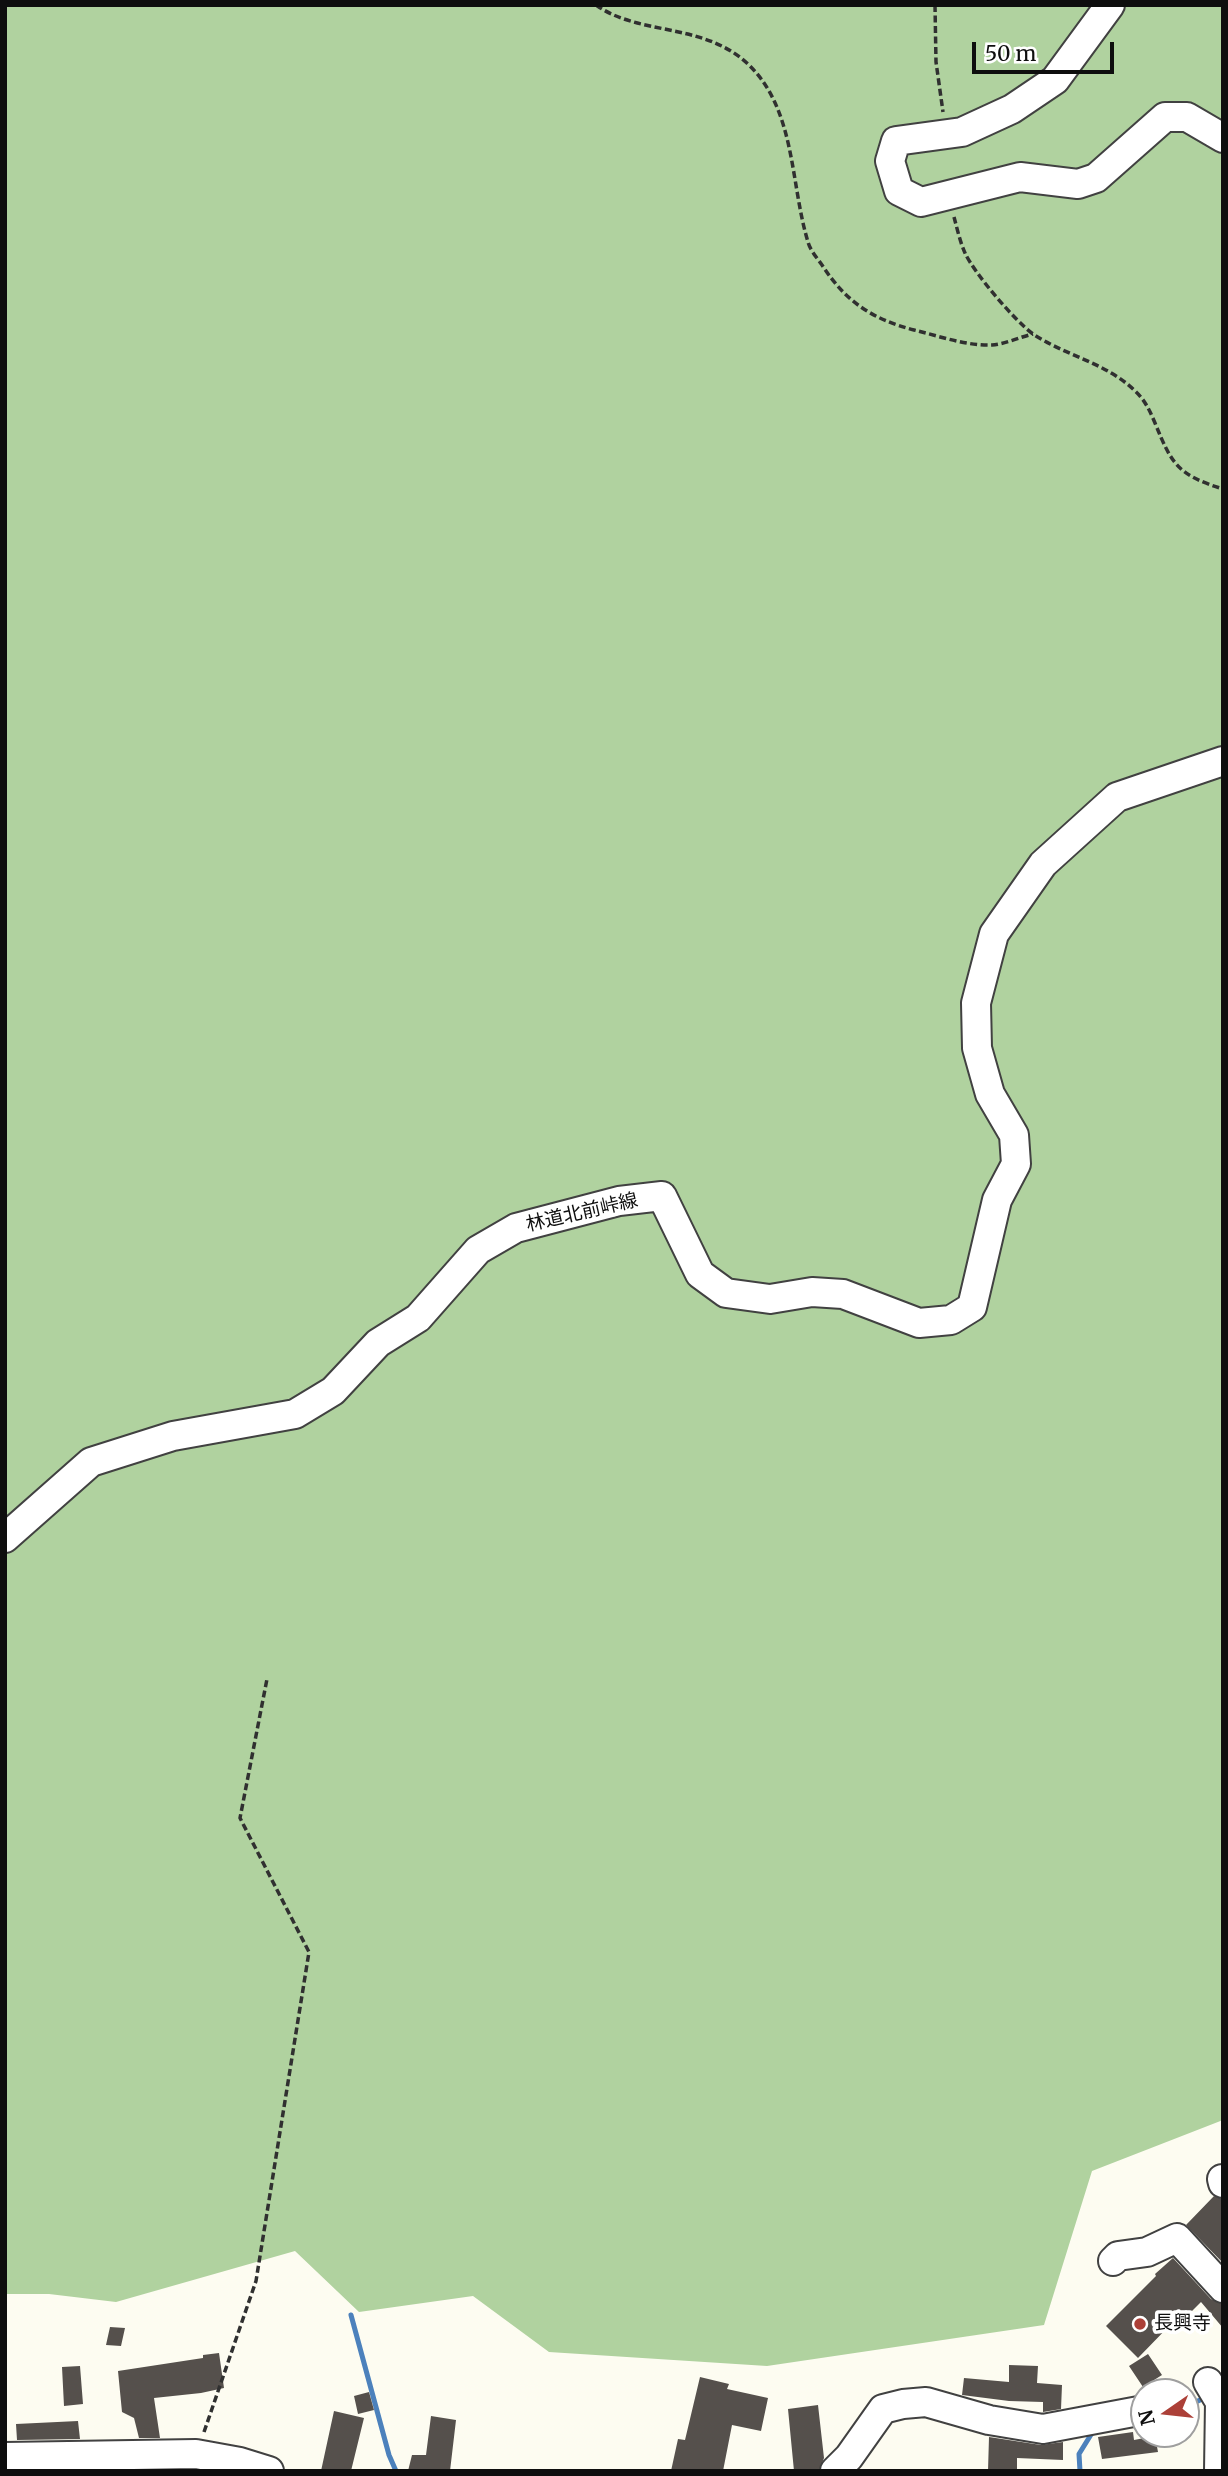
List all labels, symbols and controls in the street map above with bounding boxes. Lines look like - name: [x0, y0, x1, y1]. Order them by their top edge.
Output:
- scale bar: [976, 28, 1118, 72]
- text: 50 m: [985, 40, 1036, 67]
- street label: 林道北前峠線: [524, 1189, 640, 1237]
- place label: 長興寺: [1154, 2313, 1211, 2335]
- marker: 長興寺: [1132, 2316, 1148, 2332]
- north arrow: [1130, 2378, 1200, 2448]
- text: N: [1133, 2407, 1160, 2428]

